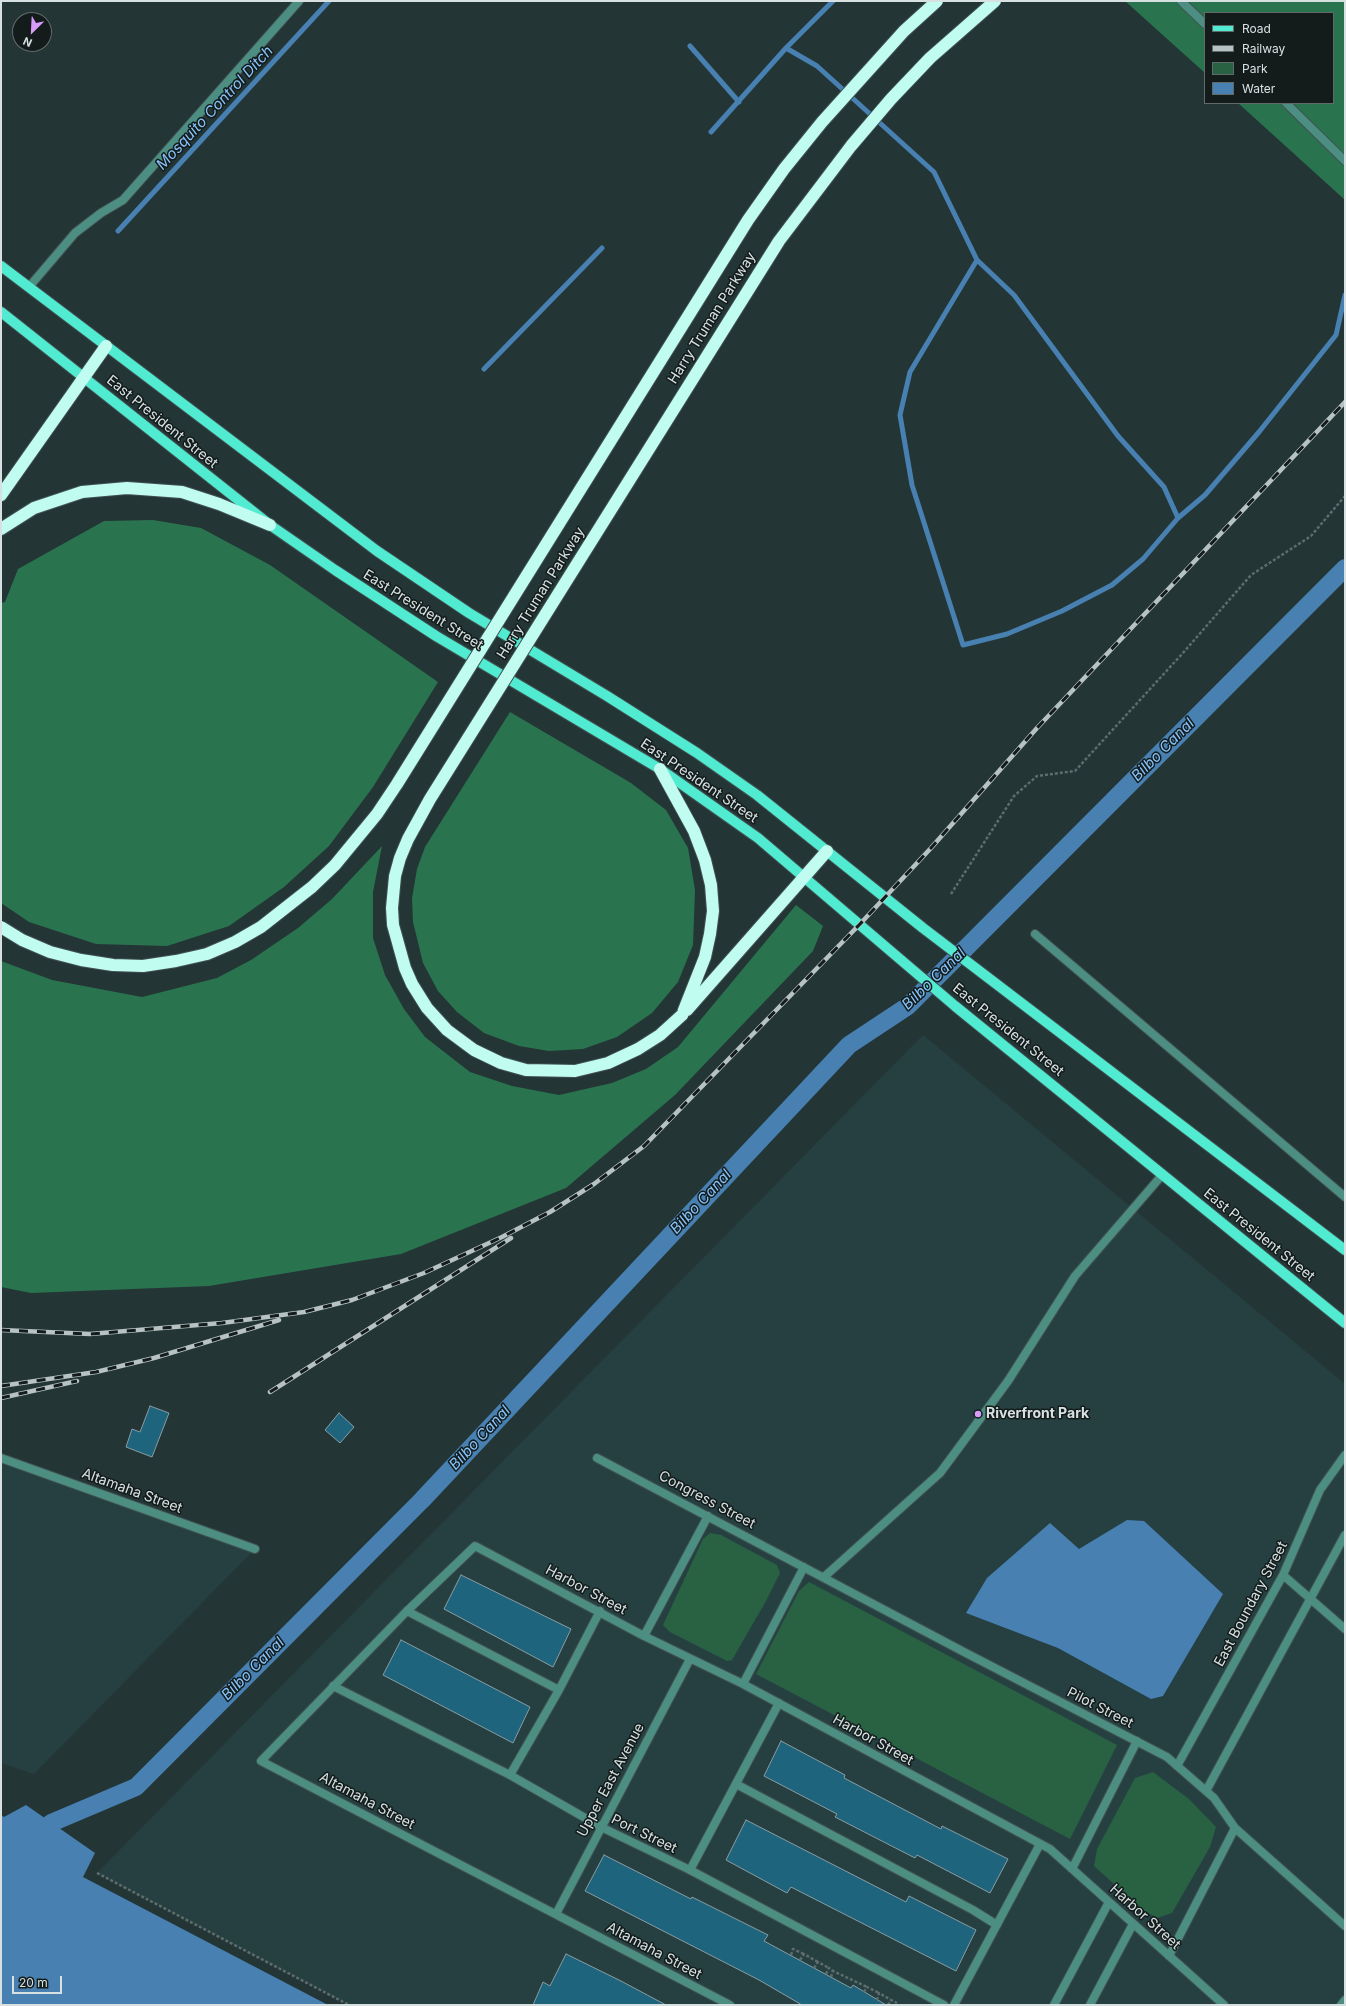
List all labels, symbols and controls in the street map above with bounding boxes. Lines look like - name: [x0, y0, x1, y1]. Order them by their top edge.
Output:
- north arrow: [12, 12, 52, 52]
- legend: [1204, 12, 1334, 104]
- text: Road: [1242, 21, 1271, 36]
- text: N: [21, 34, 34, 50]
- text: Railway: [1242, 41, 1285, 56]
- water label: Mosquito Control Ditch: [153, 42, 277, 174]
- text: Park: [1242, 61, 1268, 76]
- text: Water: [1242, 81, 1275, 96]
- street label: Harry Truman Parkway: [665, 249, 759, 387]
- street label: East President Street: [103, 372, 221, 472]
- street label: Harry Truman Parkway: [494, 524, 588, 662]
- street label: East President Street: [360, 566, 486, 654]
- water label: Bilbo Canal: [1128, 715, 1198, 785]
- street label: East President Street: [637, 735, 761, 827]
- water label: Bilbo Canal: [898, 944, 970, 1014]
- street label: East President Street: [949, 980, 1067, 1080]
- water label: Bilbo Canal: [667, 1166, 735, 1238]
- street label: East President Street: [1200, 1185, 1318, 1285]
- water label: Bilbo Canal: [446, 1402, 514, 1474]
- place label: Riverfront Park: [986, 1406, 1089, 1422]
- marker: Riverfront Park: [973, 1409, 983, 1419]
- street label: Altamaha Street: [80, 1465, 184, 1517]
- street label: Congress Street: [656, 1467, 758, 1533]
- street label: East Boundary Street: [1211, 1538, 1291, 1670]
- street label: Harbor Street: [543, 1562, 629, 1618]
- water label: Bilbo Canal: [218, 1634, 288, 1704]
- street label: Pilot Street: [1064, 1684, 1136, 1732]
- street label: Harbor Street: [830, 1711, 916, 1769]
- street label: Upper East Avenue: [574, 1720, 648, 1840]
- street label: Altamaha Street: [316, 1769, 418, 1833]
- street label: Port Street: [609, 1811, 679, 1857]
- street label: Harbor Street: [1106, 1881, 1184, 1953]
- street label: Altamaha Street: [603, 1919, 705, 1983]
- scale bar: [14, 1968, 64, 1994]
- text: 20 m: [19, 1975, 48, 1990]

